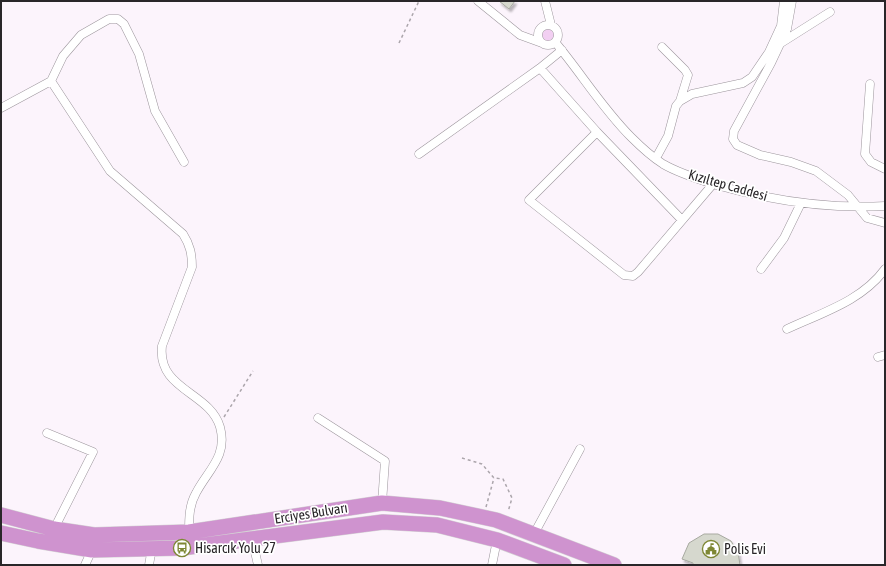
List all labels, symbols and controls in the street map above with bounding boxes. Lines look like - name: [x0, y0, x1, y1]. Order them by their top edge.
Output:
- street label: Kızıltep Caddesi: [687, 166, 769, 204]
- street label: Erciyes Bulvarı: [273, 499, 349, 527]
- bus stop icon: Hisarcık Yolu 27: [172, 538, 192, 558]
- public building icon: Polis Evi: [701, 539, 721, 559]
- place label: Hisarcık Yolu 27: [195, 540, 276, 556]
- place label: Polis Evi: [724, 541, 766, 557]

